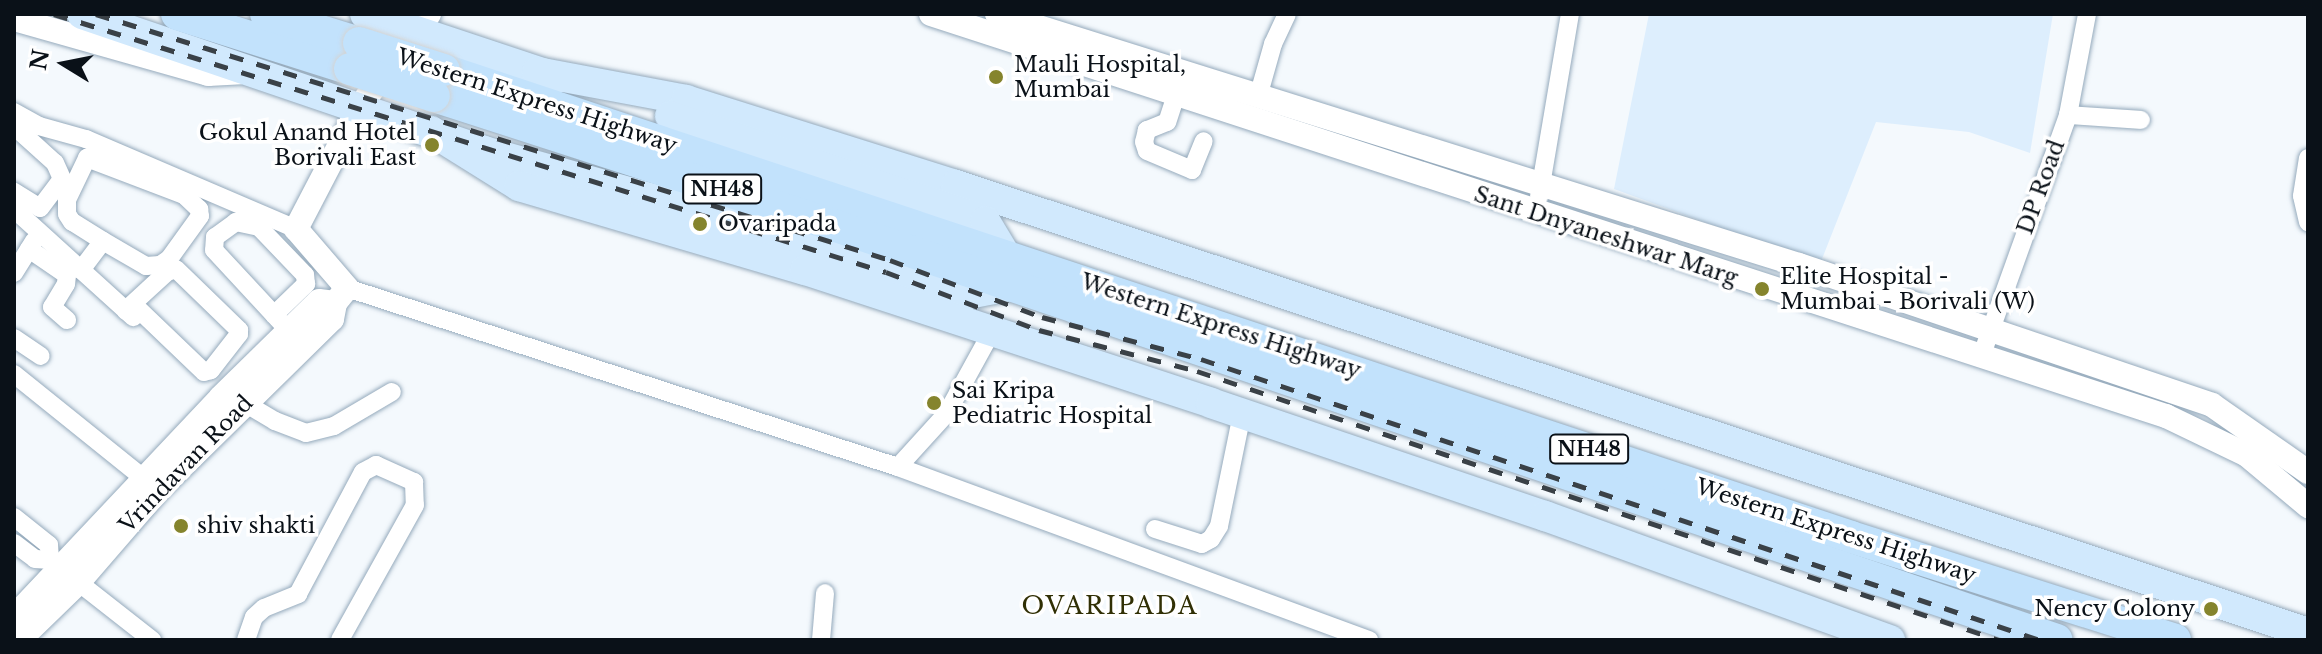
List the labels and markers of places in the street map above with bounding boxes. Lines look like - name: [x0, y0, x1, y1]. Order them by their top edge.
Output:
- place label: Mauli Hospital, Mumbai: [1014, 51, 1186, 102]
- marker: Mauli Hospital, Mumbai: [985, 66, 1007, 88]
- place label: Gokul Anand Hotel Borivali East: [198, 119, 416, 170]
- marker: Gokul Anand Hotel Borivali East: [423, 136, 441, 154]
- place label: Ovaripada: [718, 211, 836, 237]
- marker: Ovaripada: [689, 213, 711, 235]
- place label: Elite Hospital - Mumbai - Borivali (W): [1780, 263, 2035, 314]
- marker: Elite Hospital - Mumbai - Borivali (W): [1751, 278, 1773, 300]
- place label: Sai Kripa Pediatric Hospital: [952, 377, 1152, 428]
- marker: Sai Kripa Pediatric Hospital: [923, 392, 945, 414]
- place label: shiv shakti: [197, 513, 316, 539]
- marker: shiv shakti: [172, 517, 190, 535]
- place label: Nency Colony: [2034, 596, 2195, 622]
- marker: Nency Colony: [2202, 600, 2220, 618]

